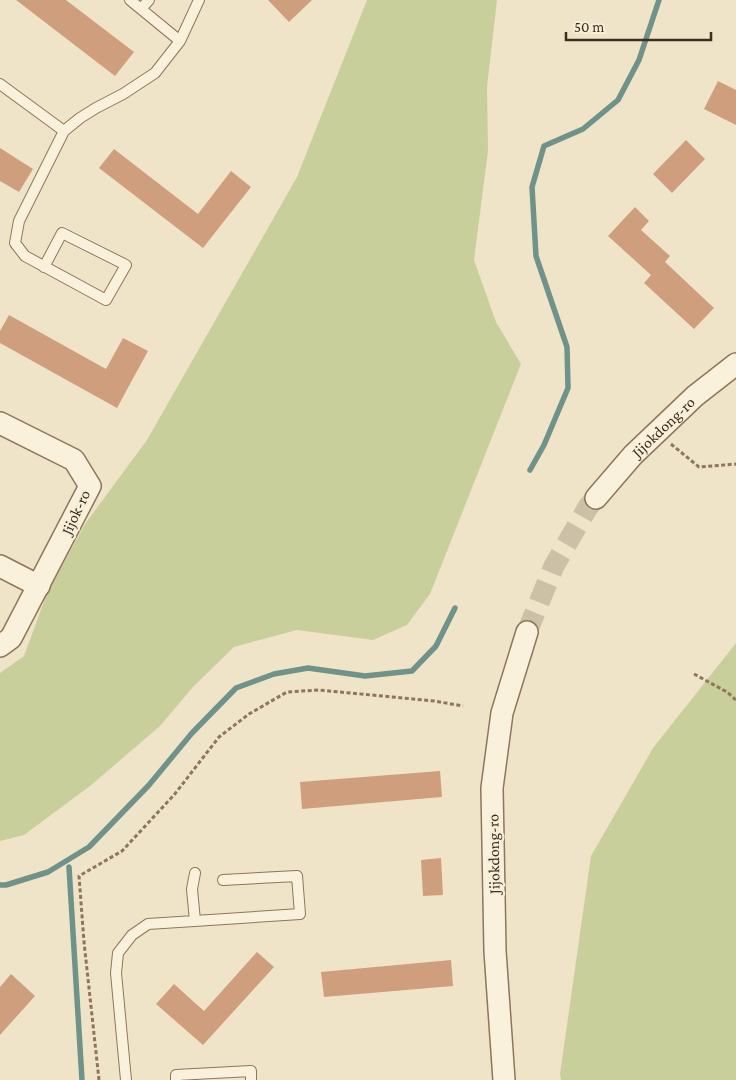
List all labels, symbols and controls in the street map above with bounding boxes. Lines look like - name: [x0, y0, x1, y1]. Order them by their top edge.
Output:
- scale bar: [566, 10, 711, 42]
- text: 50 m: [574, 19, 604, 35]
- street label: Jijokdong-ro: [627, 393, 698, 463]
- street label: Jijok-ro: [57, 487, 94, 540]
- street label: Jijokdong-ro: [484, 814, 504, 896]

